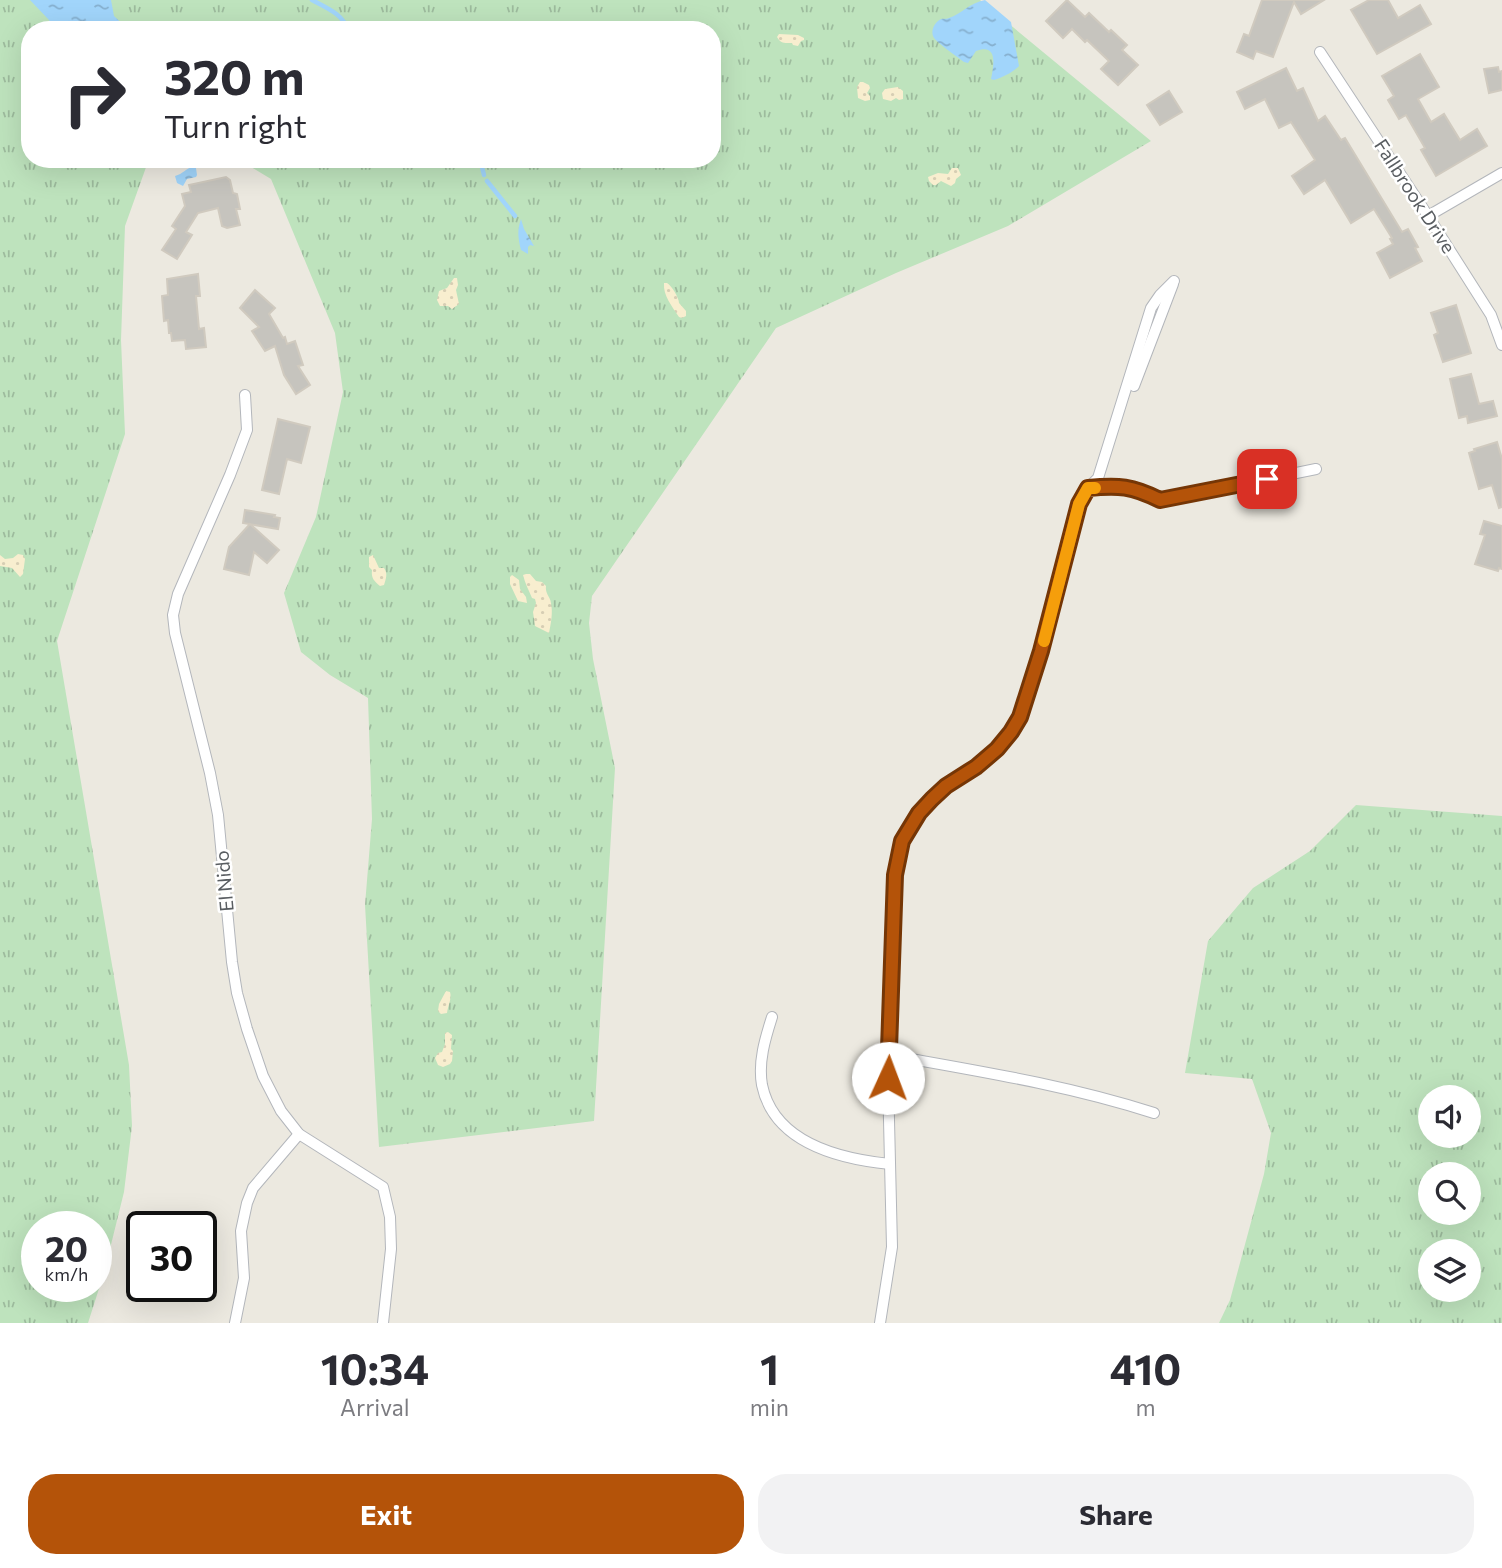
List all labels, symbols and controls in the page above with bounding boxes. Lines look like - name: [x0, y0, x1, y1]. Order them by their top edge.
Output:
- text: 320 m: [164, 45, 305, 105]
- icon: right: [49, 49, 140, 140]
- text: Turn right: [164, 105, 307, 145]
- street label: Fallbrook Drive: [1370, 134, 1461, 257]
- pin: [1237, 449, 1297, 509]
- icon: arrive: [1248, 460, 1286, 498]
- street label: El Nido: [209, 850, 238, 913]
- position arrow: [851, 1041, 925, 1115]
- map controls: [1418, 1085, 1481, 1302]
- button: sound: [1418, 1085, 1481, 1148]
- button: search: [1418, 1162, 1481, 1225]
- speed limit sign: 30: [126, 1211, 217, 1302]
- text: 20: [45, 1226, 88, 1269]
- button: layers: [1418, 1239, 1481, 1302]
- text: km/h: [45, 1263, 88, 1285]
- text: 10:34: [321, 1342, 429, 1394]
- text: 1: [760, 1342, 779, 1394]
- text: 410: [1110, 1342, 1181, 1394]
- text: Arrival: [340, 1393, 410, 1421]
- text: min: [750, 1393, 789, 1421]
- text: m: [1135, 1393, 1156, 1421]
- button: Exit: [28, 1474, 744, 1554]
- button: Share: [758, 1474, 1474, 1554]

